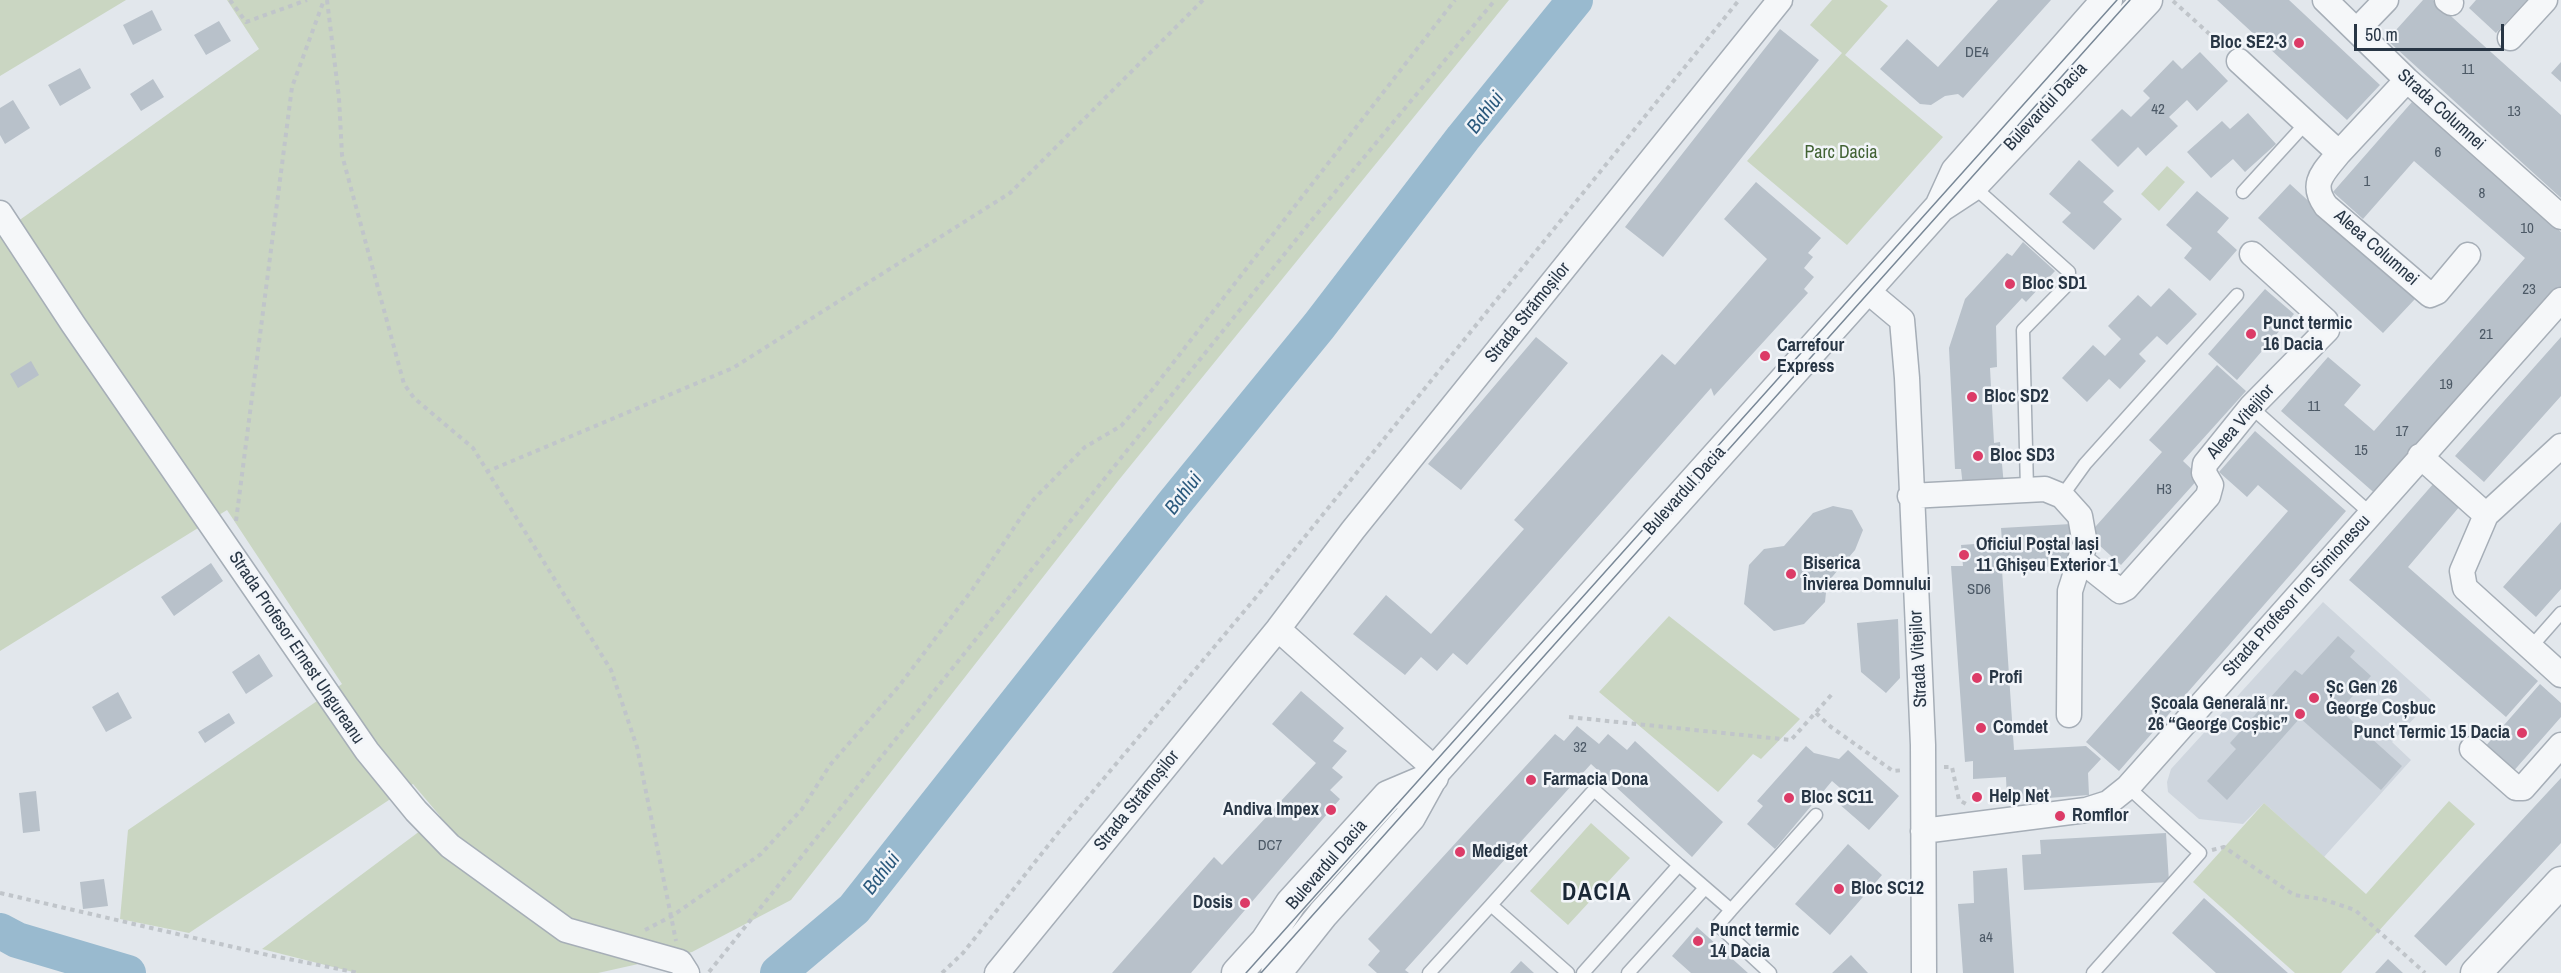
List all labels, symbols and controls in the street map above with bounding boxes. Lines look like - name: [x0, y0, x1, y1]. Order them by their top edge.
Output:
- scale bar: [2357, 12, 2507, 50]
- text: 50 m: [2365, 22, 2398, 47]
- place label: Bloc SE2-3: [2210, 32, 2287, 54]
- marker: Bloc SE2-3: [2292, 36, 2306, 50]
- house number: DE4: [1965, 44, 1989, 62]
- street label: Bulevardul Dacia: [2000, 59, 2092, 155]
- house number: 11: [2462, 61, 2474, 79]
- street label: Strada Columnei: [2393, 65, 2489, 155]
- water label: Bahlui: [1462, 87, 1510, 139]
- house number: 42: [2151, 101, 2165, 119]
- house number: 13: [2507, 103, 2521, 121]
- park label: Parc Dacia: [1804, 142, 1878, 164]
- house number: 6: [2435, 144, 2441, 162]
- house number: 1: [2364, 173, 2370, 191]
- house number: 8: [2479, 185, 2485, 203]
- street label: Aleea Columnei: [2329, 205, 2423, 291]
- house number: 10: [2520, 220, 2534, 238]
- street label: Strada Strămoșilor: [1481, 258, 1575, 368]
- place label: Bloc SD1: [2022, 273, 2087, 295]
- marker: Bloc SD1: [2003, 277, 2017, 291]
- house number: 23: [2522, 281, 2536, 299]
- place label: Punct termic 16 Dacia: [2263, 313, 2352, 356]
- house number: 21: [2479, 326, 2493, 344]
- marker: Punct termic 16 Dacia: [2244, 327, 2258, 341]
- place label: Carrefour Express: [1777, 335, 1844, 378]
- marker: Carrefour Express: [1758, 349, 1772, 363]
- house number: 19: [2439, 376, 2453, 394]
- street label: Aleea Vitejilor: [2203, 380, 2279, 464]
- place label: Bloc SD2: [1984, 386, 2049, 408]
- marker: Bloc SD2: [1965, 390, 1979, 404]
- house number: 11: [2308, 398, 2320, 416]
- house number: 17: [2395, 423, 2409, 441]
- street label: Bulevardul Dacia: [1639, 442, 1731, 540]
- house number: 15: [2354, 442, 2368, 460]
- place label: Bloc SD3: [1990, 445, 2055, 467]
- marker: Bloc SD3: [1971, 449, 1985, 463]
- water label: Bahlui: [1160, 468, 1208, 520]
- house number: H3: [2156, 481, 2172, 499]
- street label: Strada Profesor Ion Simionescu: [2219, 511, 2375, 681]
- place label: Oficiul Poștal Iași 11 Ghișeu Exterior 1: [1976, 534, 2118, 576]
- street label: Strada Profesor Ernest Ungureanu: [224, 548, 368, 748]
- marker: Oficiul Poștal Iași 11 Ghișeu Exterior 1: [1957, 548, 1971, 562]
- place label: Biserica Învierea Domnului: [1803, 553, 1931, 596]
- marker: Biserica Învierea Domnului: [1784, 567, 1798, 581]
- house number: SD6: [1967, 581, 1991, 599]
- street label: Strada Vitejilor: [1906, 610, 1932, 708]
- place label: Profi: [1989, 667, 2023, 689]
- marker: Profi: [1970, 671, 1984, 685]
- place label: Șc Gen 26 George Coșbuc: [2326, 677, 2436, 720]
- marker: Șc Gen 26 George Coșbuc: [2307, 691, 2321, 705]
- place label: Școala Generală nr. 26 “George Coșbic”: [2148, 693, 2288, 736]
- marker: Școala Generală nr. 26 “George Coșbic”: [2293, 707, 2307, 721]
- place label: Comdet: [1993, 717, 2048, 739]
- marker: Comdet: [1974, 721, 1988, 735]
- place label: Punct Termic 15 Dacia: [2354, 722, 2510, 744]
- marker: Punct Termic 15 Dacia: [2515, 726, 2529, 740]
- house number: 32: [1573, 739, 1587, 757]
- street label: Strada Strămoșilor: [1090, 746, 1184, 856]
- place label: Farmacia Dona: [1543, 769, 1648, 791]
- marker: Farmacia Dona: [1524, 773, 1538, 787]
- place label: Help Net: [1989, 786, 2049, 808]
- place label: Bloc SC11: [1801, 787, 1873, 809]
- marker: Help Net: [1970, 790, 1984, 804]
- marker: Bloc SC11: [1782, 791, 1796, 805]
- place label: Andiva Impex: [1223, 799, 1319, 821]
- marker: Andiva Impex: [1324, 803, 1338, 817]
- place label: Romflor: [2072, 805, 2129, 827]
- marker: Romflor: [2053, 809, 2067, 823]
- street label: Bulevardul Dacia: [1282, 816, 1372, 914]
- house number: DC7: [1258, 837, 1282, 855]
- place label: Mediget: [1472, 841, 1528, 863]
- marker: Mediget: [1453, 845, 1467, 859]
- water label: Bahlui: [858, 848, 906, 900]
- place label: Bloc SC12: [1851, 878, 1924, 900]
- district label: DACIA: [1562, 880, 1632, 908]
- marker: Bloc SC12: [1832, 882, 1846, 896]
- place label: Dosis: [1193, 892, 1233, 914]
- marker: Dosis: [1238, 896, 1252, 910]
- place label: Punct termic 14 Dacia: [1710, 920, 1799, 962]
- house number: a4: [1979, 929, 1993, 947]
- marker: Punct termic 14 Dacia: [1691, 934, 1705, 948]

